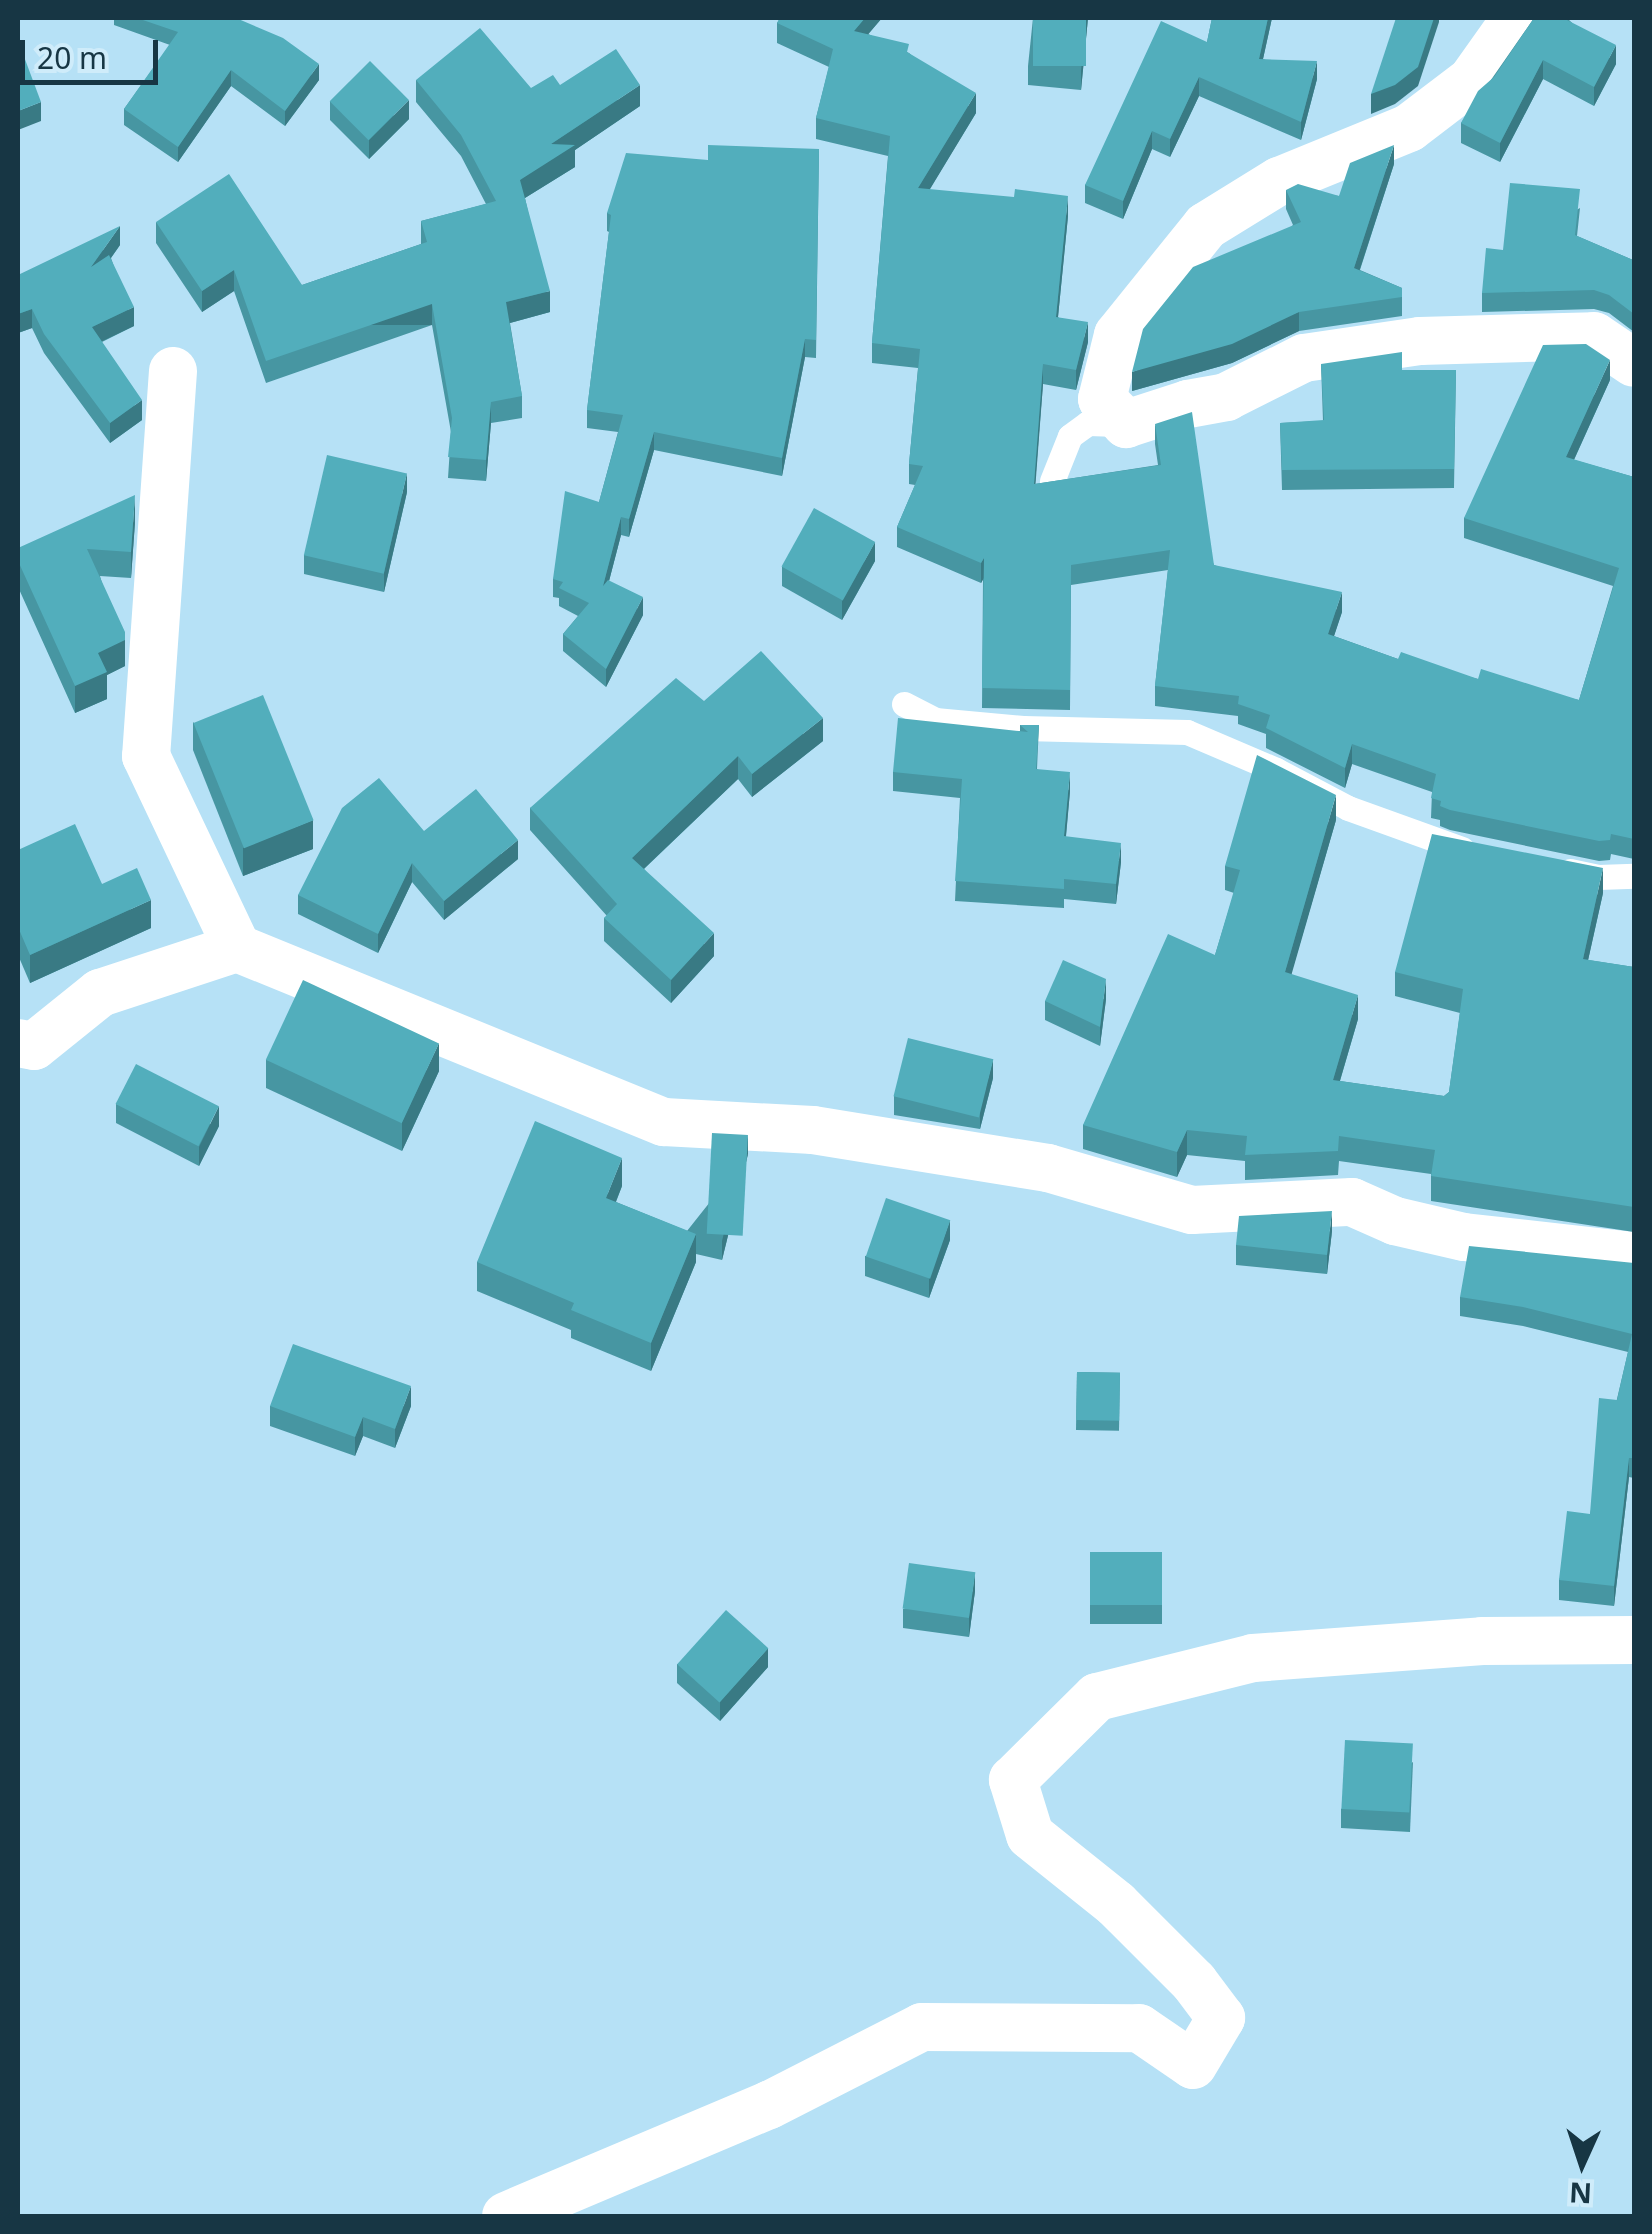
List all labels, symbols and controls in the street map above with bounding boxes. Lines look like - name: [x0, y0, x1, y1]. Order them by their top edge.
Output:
- scale bar: [25, 20, 162, 82]
- text: 20 m: [37, 37, 107, 78]
- north arrow: [1532, 2114, 1632, 2214]
- text: N: [1568, 2174, 1593, 2214]

